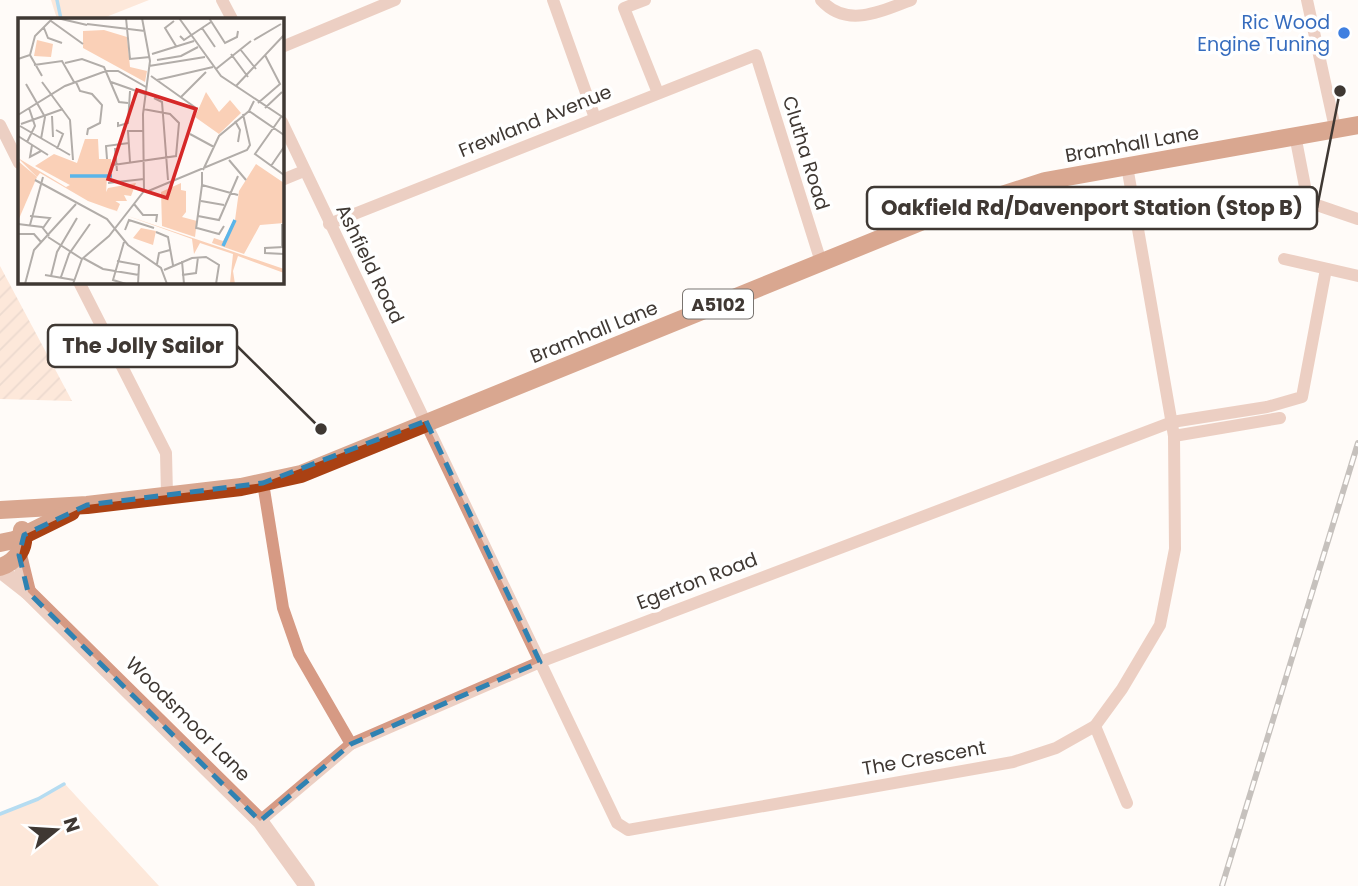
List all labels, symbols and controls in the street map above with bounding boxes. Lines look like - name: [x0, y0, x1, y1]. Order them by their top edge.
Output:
- place label: Ric Wood Engine Tuning: [1197, 9, 1330, 58]
- inset map: [18, 18, 284, 284]
- marker: Ric Wood Engine Tuning: [1336, 25, 1352, 41]
- street label: Frewland Avenue: [454, 78, 616, 164]
- street label: Clutha Road: [776, 93, 836, 213]
- street label: Bramhall Lane: [1063, 119, 1201, 169]
- callout: Oakfield Rd/Davenport Station (Stop B): [867, 187, 1317, 229]
- text: Oakfield Rd/Davenport Station (Stop B): [881, 193, 1303, 222]
- street label: Ashfield Road: [329, 200, 411, 328]
- road number: A5102: [683, 290, 753, 318]
- street label: Bramhall Lane: [526, 294, 662, 370]
- callout: The Jolly Sailor: [48, 325, 237, 367]
- text: The Jolly Sailor: [62, 331, 224, 360]
- street label: Egerton Road: [633, 546, 761, 616]
- street label: Woodsmoor Lane: [120, 651, 256, 787]
- street label: The Crescent: [860, 734, 988, 782]
- north arrow: [21, 795, 91, 865]
- text: N: [57, 814, 87, 836]

